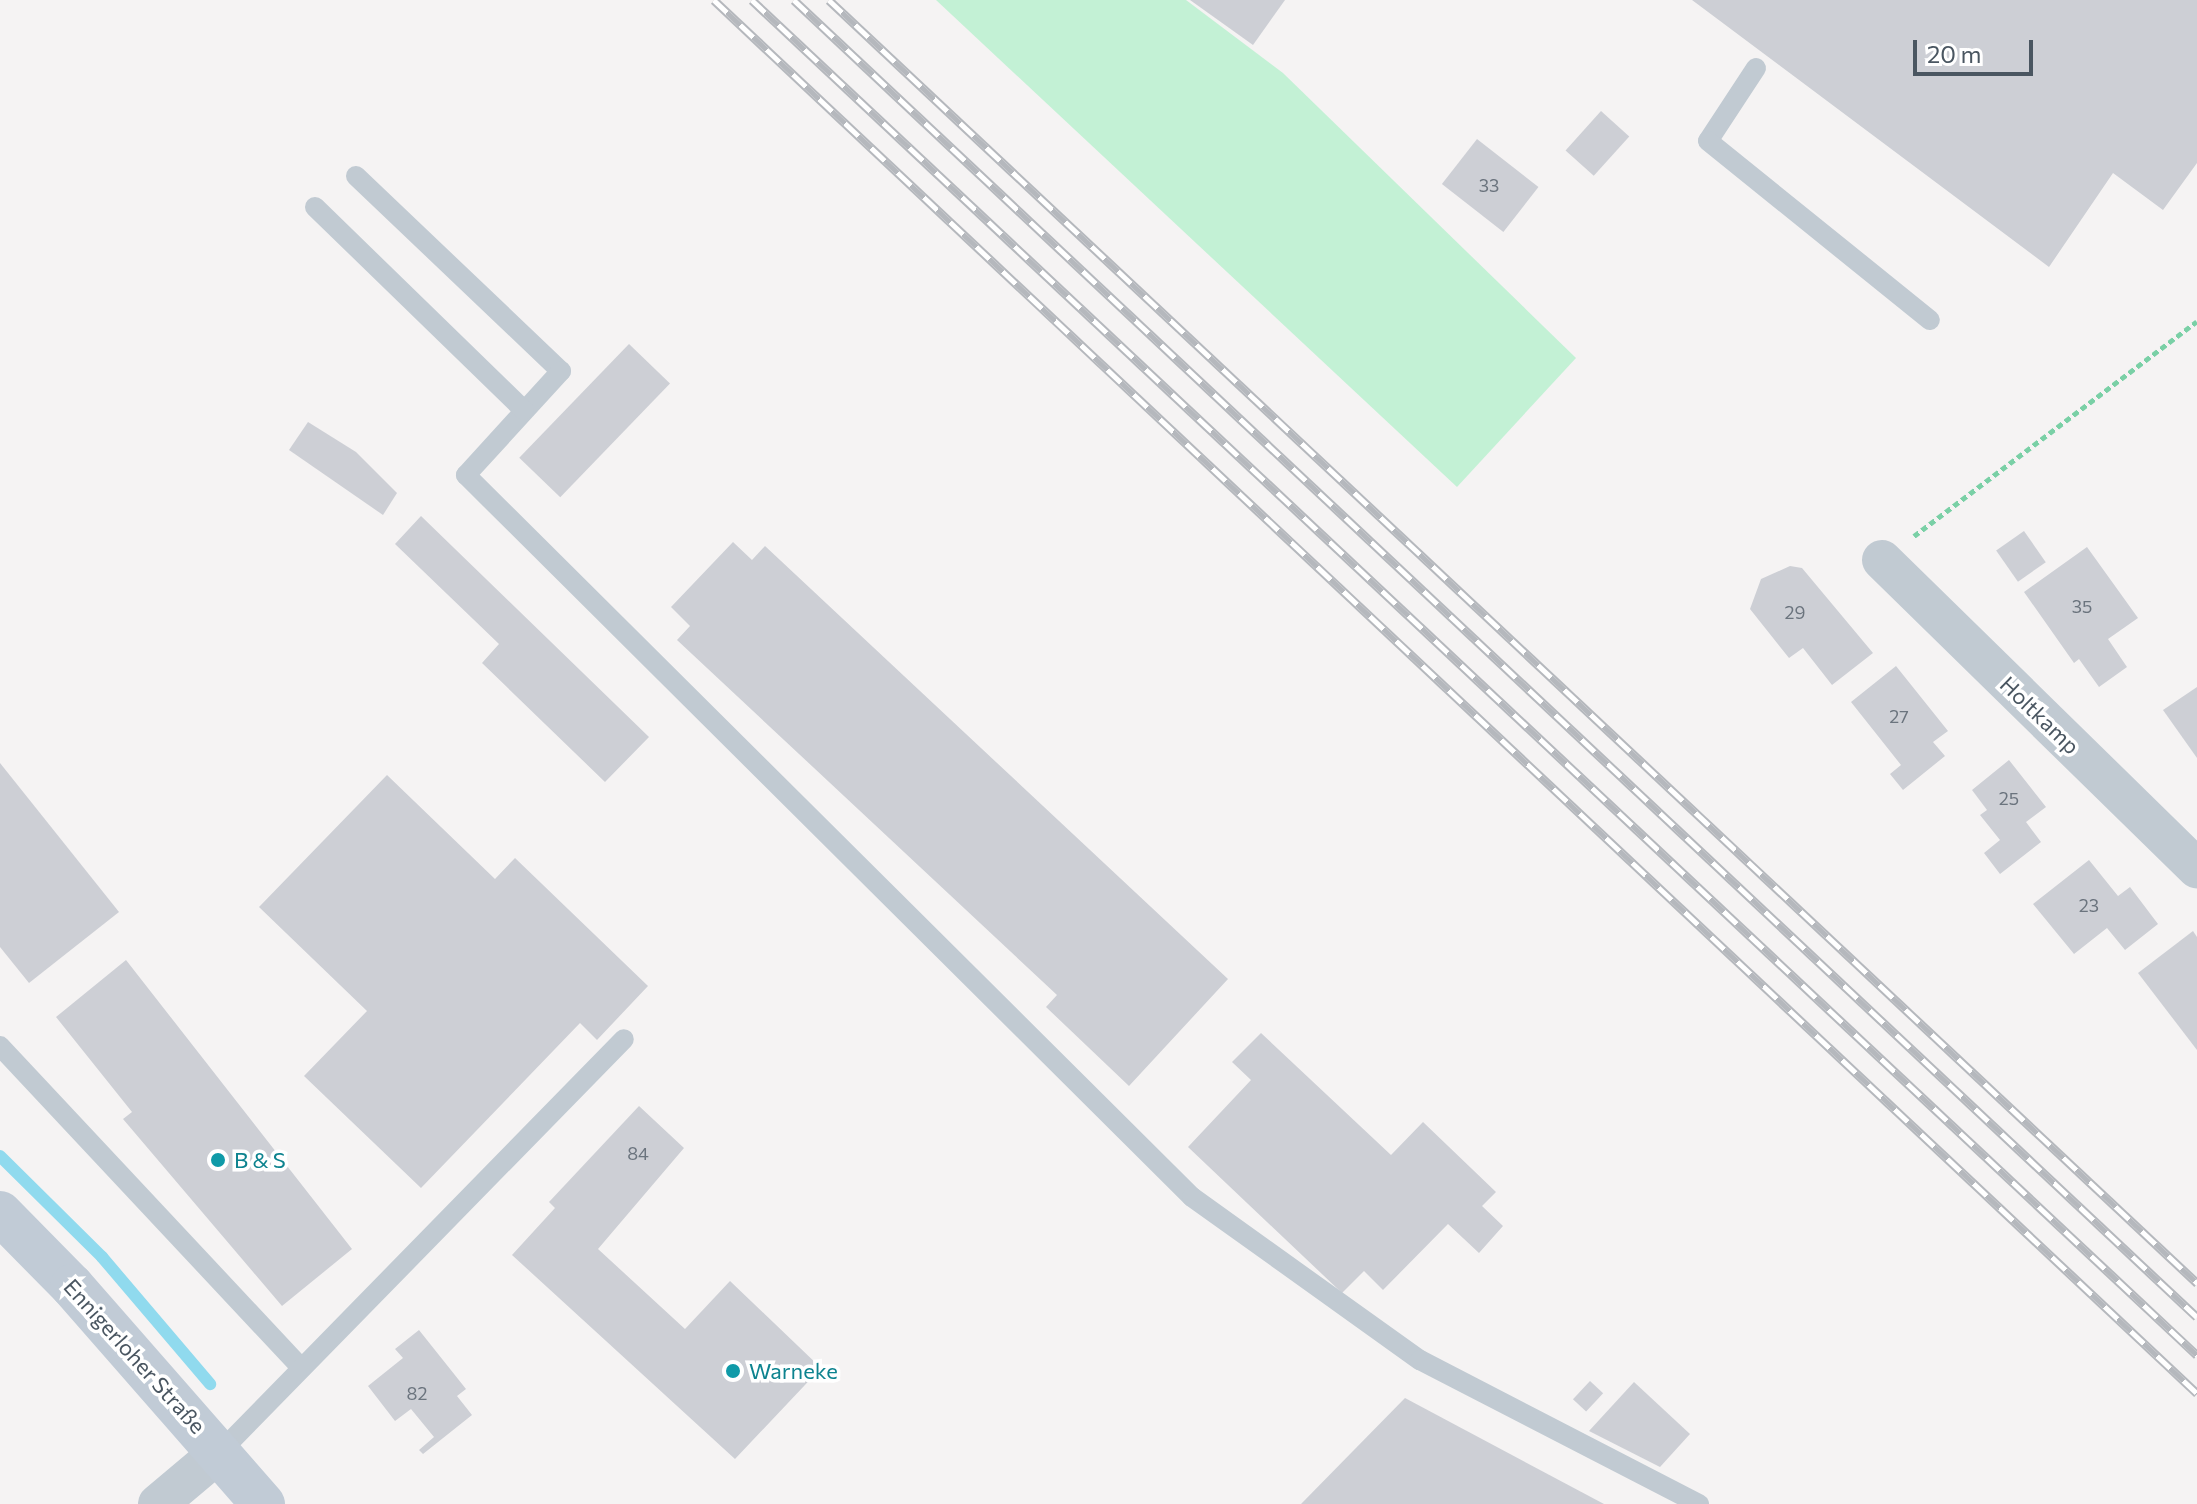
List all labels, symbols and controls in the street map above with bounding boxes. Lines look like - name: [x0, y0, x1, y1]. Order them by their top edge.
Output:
- scale bar: [1917, 24, 2037, 74]
- text: 20 m: [1927, 39, 1981, 68]
- house number: 33: [1479, 174, 1499, 196]
- house number: 35: [2072, 595, 2092, 617]
- house number: 29: [1785, 601, 1805, 623]
- street label: Holtkamp: [1995, 671, 2085, 759]
- house number: 27: [1889, 705, 1909, 727]
- house number: 25: [1999, 787, 2019, 809]
- house number: 23: [2079, 894, 2099, 916]
- house number: 84: [627, 1142, 649, 1164]
- place label: B & S: [234, 1147, 286, 1173]
- marker: B & S: [209, 1151, 227, 1169]
- street label: Ennigerloher Straße: [59, 1273, 211, 1439]
- place label: Warneke: [749, 1358, 838, 1384]
- marker: Warneke: [724, 1362, 742, 1380]
- house number: 82: [407, 1382, 427, 1404]

